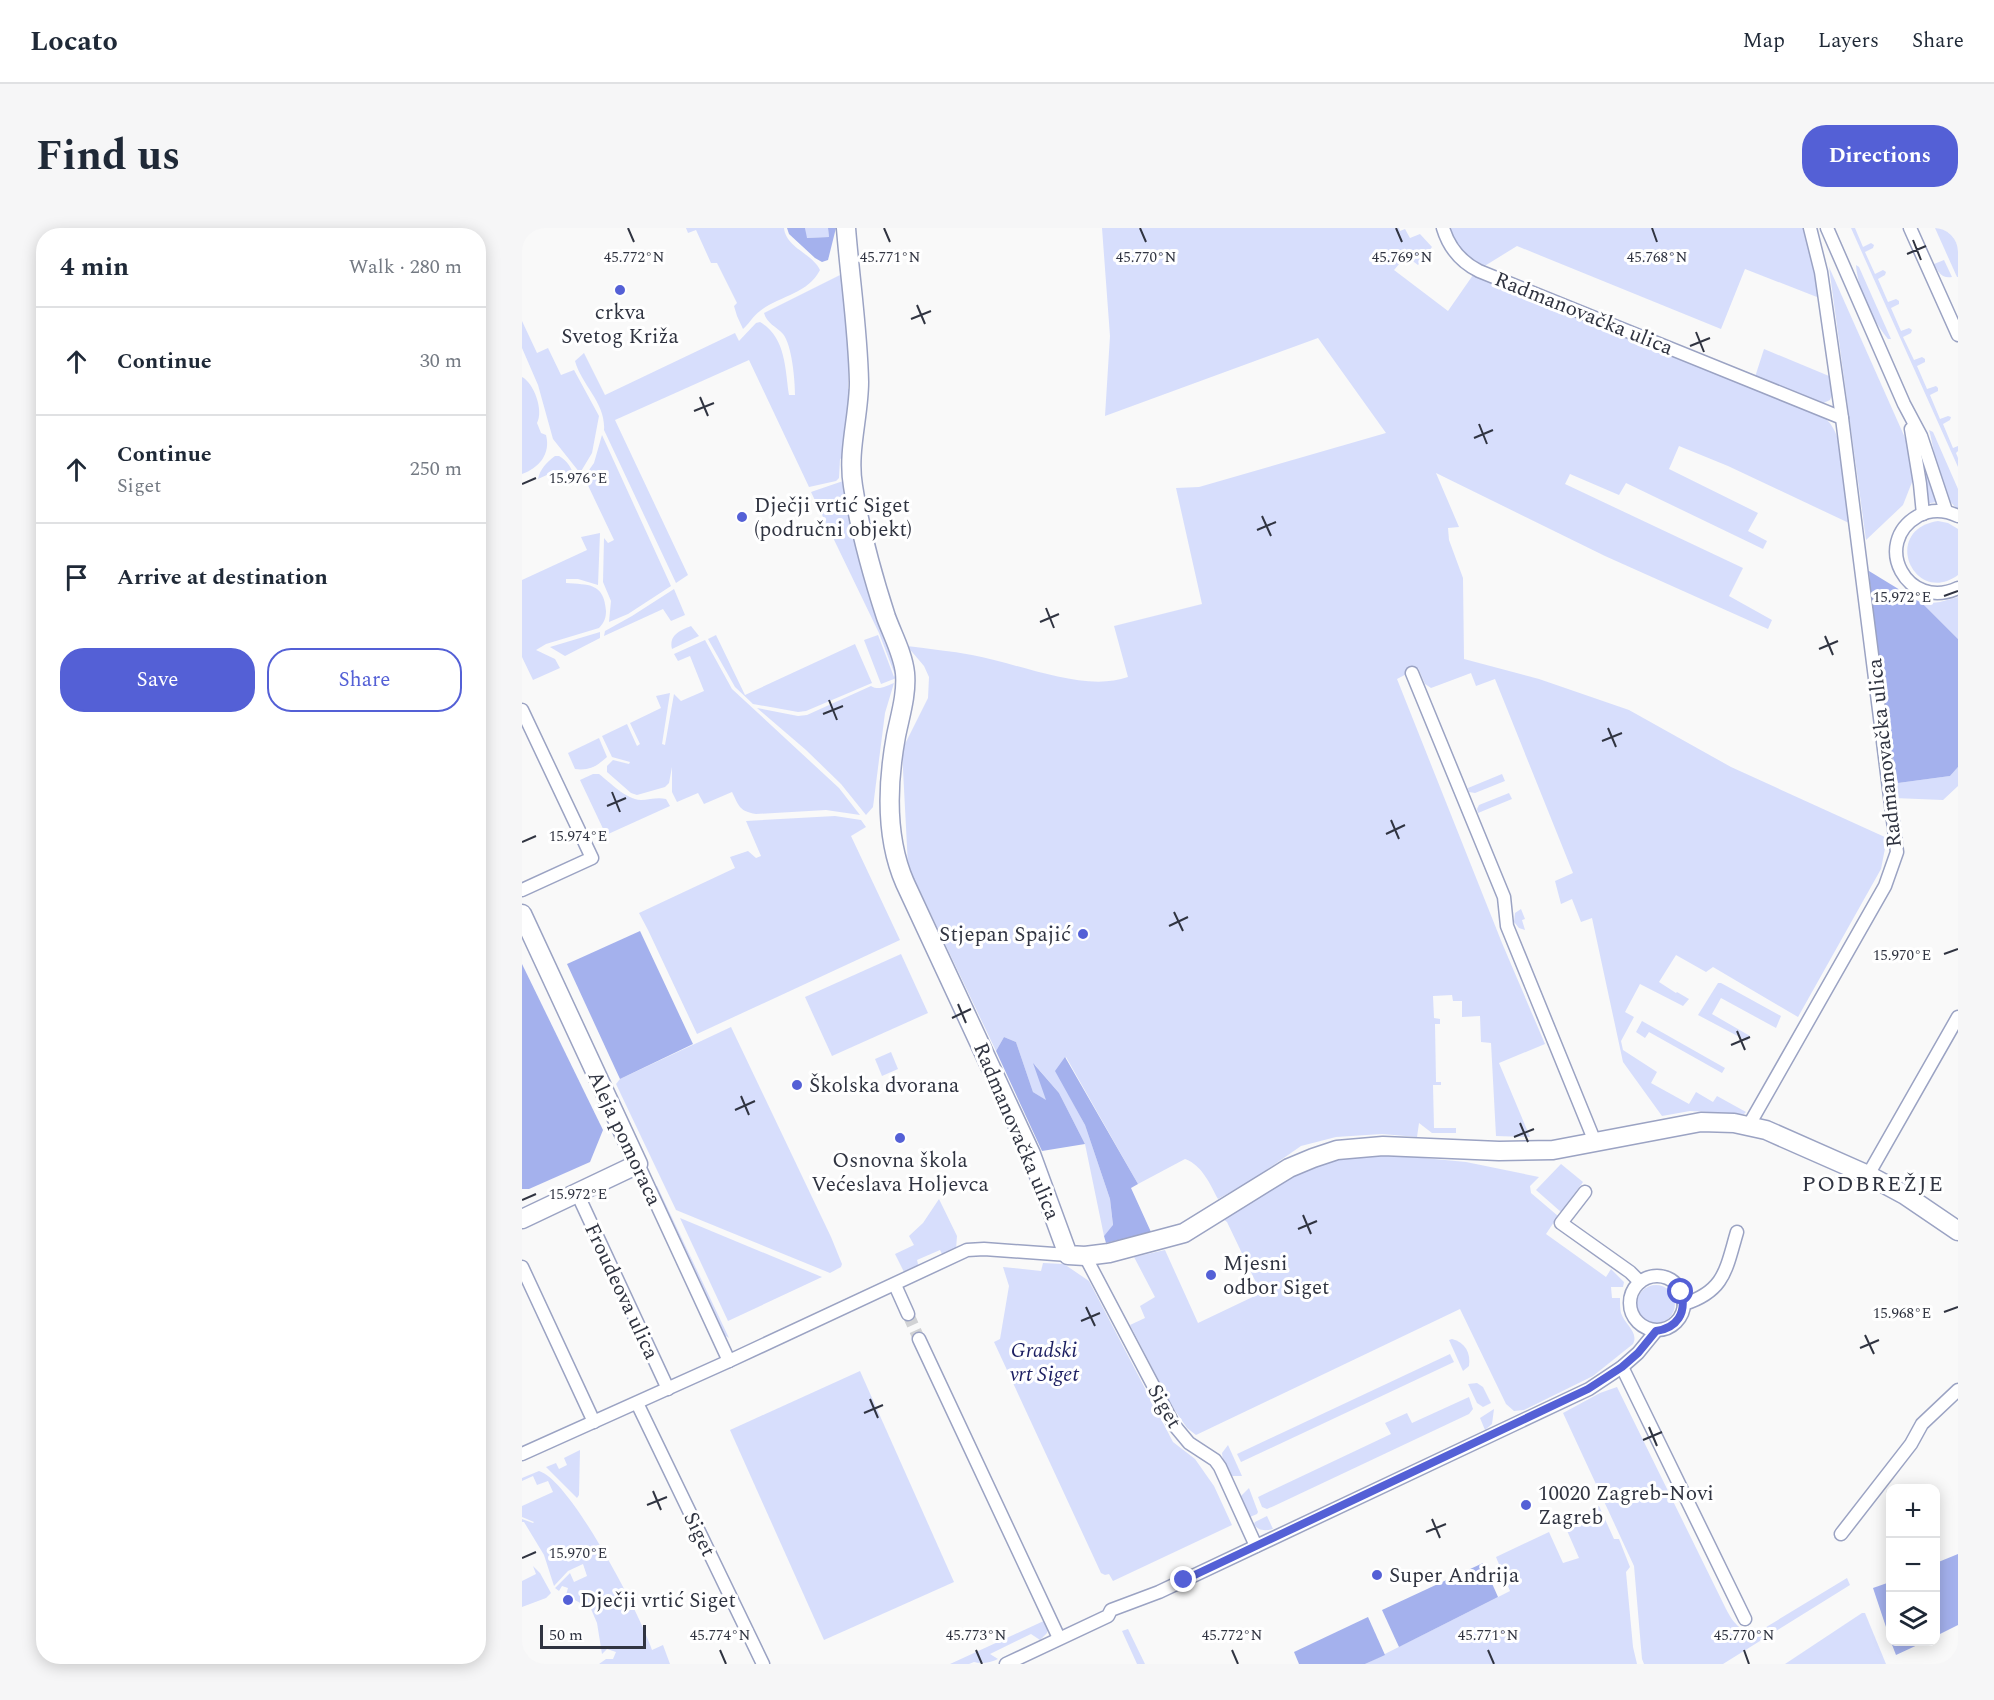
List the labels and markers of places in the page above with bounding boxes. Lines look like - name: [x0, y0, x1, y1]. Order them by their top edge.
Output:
- marker: crkva Svetog Križa: [613, 283, 627, 297]
- place label: crkva Svetog Križa: [561, 297, 680, 353]
- place label: Dječji vrtić Siget (područni objekt): [754, 490, 912, 546]
- marker: Dječji vrtić Siget (područni objekt): [735, 510, 749, 524]
- place label: Stjepan Spajić: [939, 919, 1071, 951]
- marker: Stjepan Spajić: [1076, 927, 1090, 941]
- place label: Školska dvorana: [809, 1070, 960, 1102]
- marker: Školska dvorana: [790, 1078, 804, 1092]
- marker: Osnovna škola Većeslava Holjevca: [893, 1131, 907, 1145]
- place label: Osnovna škola Većeslava Holjevca: [811, 1145, 990, 1201]
- place label: Mjesni odbor Siget: [1223, 1248, 1330, 1304]
- marker: Mjesni odbor Siget: [1204, 1268, 1218, 1282]
- place label: 10020 Zagreb-Novi Zagreb: [1538, 1478, 1714, 1534]
- marker: 10020 Zagreb-Novi Zagreb: [1519, 1498, 1533, 1512]
- place label: Super Andrija: [1389, 1560, 1520, 1592]
- marker: Super Andrija: [1370, 1568, 1384, 1582]
- place label: Dječji vrtić Siget: [580, 1585, 736, 1617]
- marker: Dječji vrtić Siget: [561, 1593, 575, 1607]

